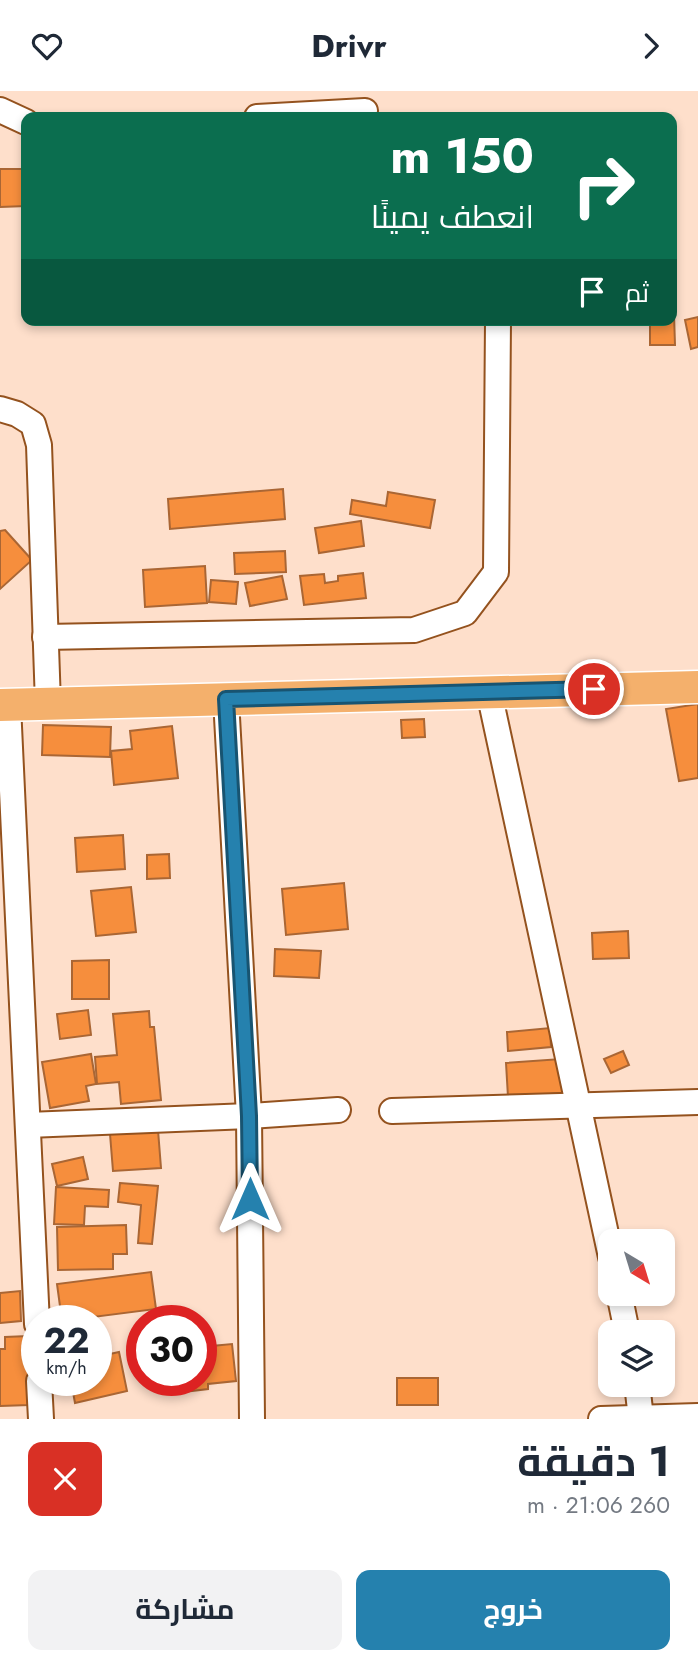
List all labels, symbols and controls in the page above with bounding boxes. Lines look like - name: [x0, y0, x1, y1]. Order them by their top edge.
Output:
- text: Drivr: [311, 23, 387, 69]
- icon: heart: [28, 27, 66, 65]
- icon: forward: [632, 27, 670, 65]
- text: 150 m: [390, 121, 534, 191]
- icon: right: [558, 140, 649, 231]
- text: انعطف يمينًا: [371, 194, 534, 240]
- icon: arrive: [573, 273, 611, 311]
- text: ثم: [625, 274, 649, 312]
- pin: [564, 659, 624, 719]
- icon: arrive: [575, 670, 613, 708]
- position arrow: [213, 1162, 287, 1236]
- north arrow: [598, 1229, 676, 1305]
- map controls: [598, 1229, 675, 1397]
- speed limit sign: 30: [126, 1305, 217, 1396]
- text: 22: [44, 1316, 89, 1366]
- button: layers: [598, 1320, 675, 1397]
- text: km/h: [46, 1355, 87, 1381]
- text: 1 دقيقة: [517, 1431, 670, 1492]
- button: close: [28, 1442, 102, 1516]
- text: 260 m · 21:06: [527, 1488, 670, 1522]
- button: مشاركة: [28, 1570, 342, 1650]
- button: خروج: [356, 1570, 670, 1650]

